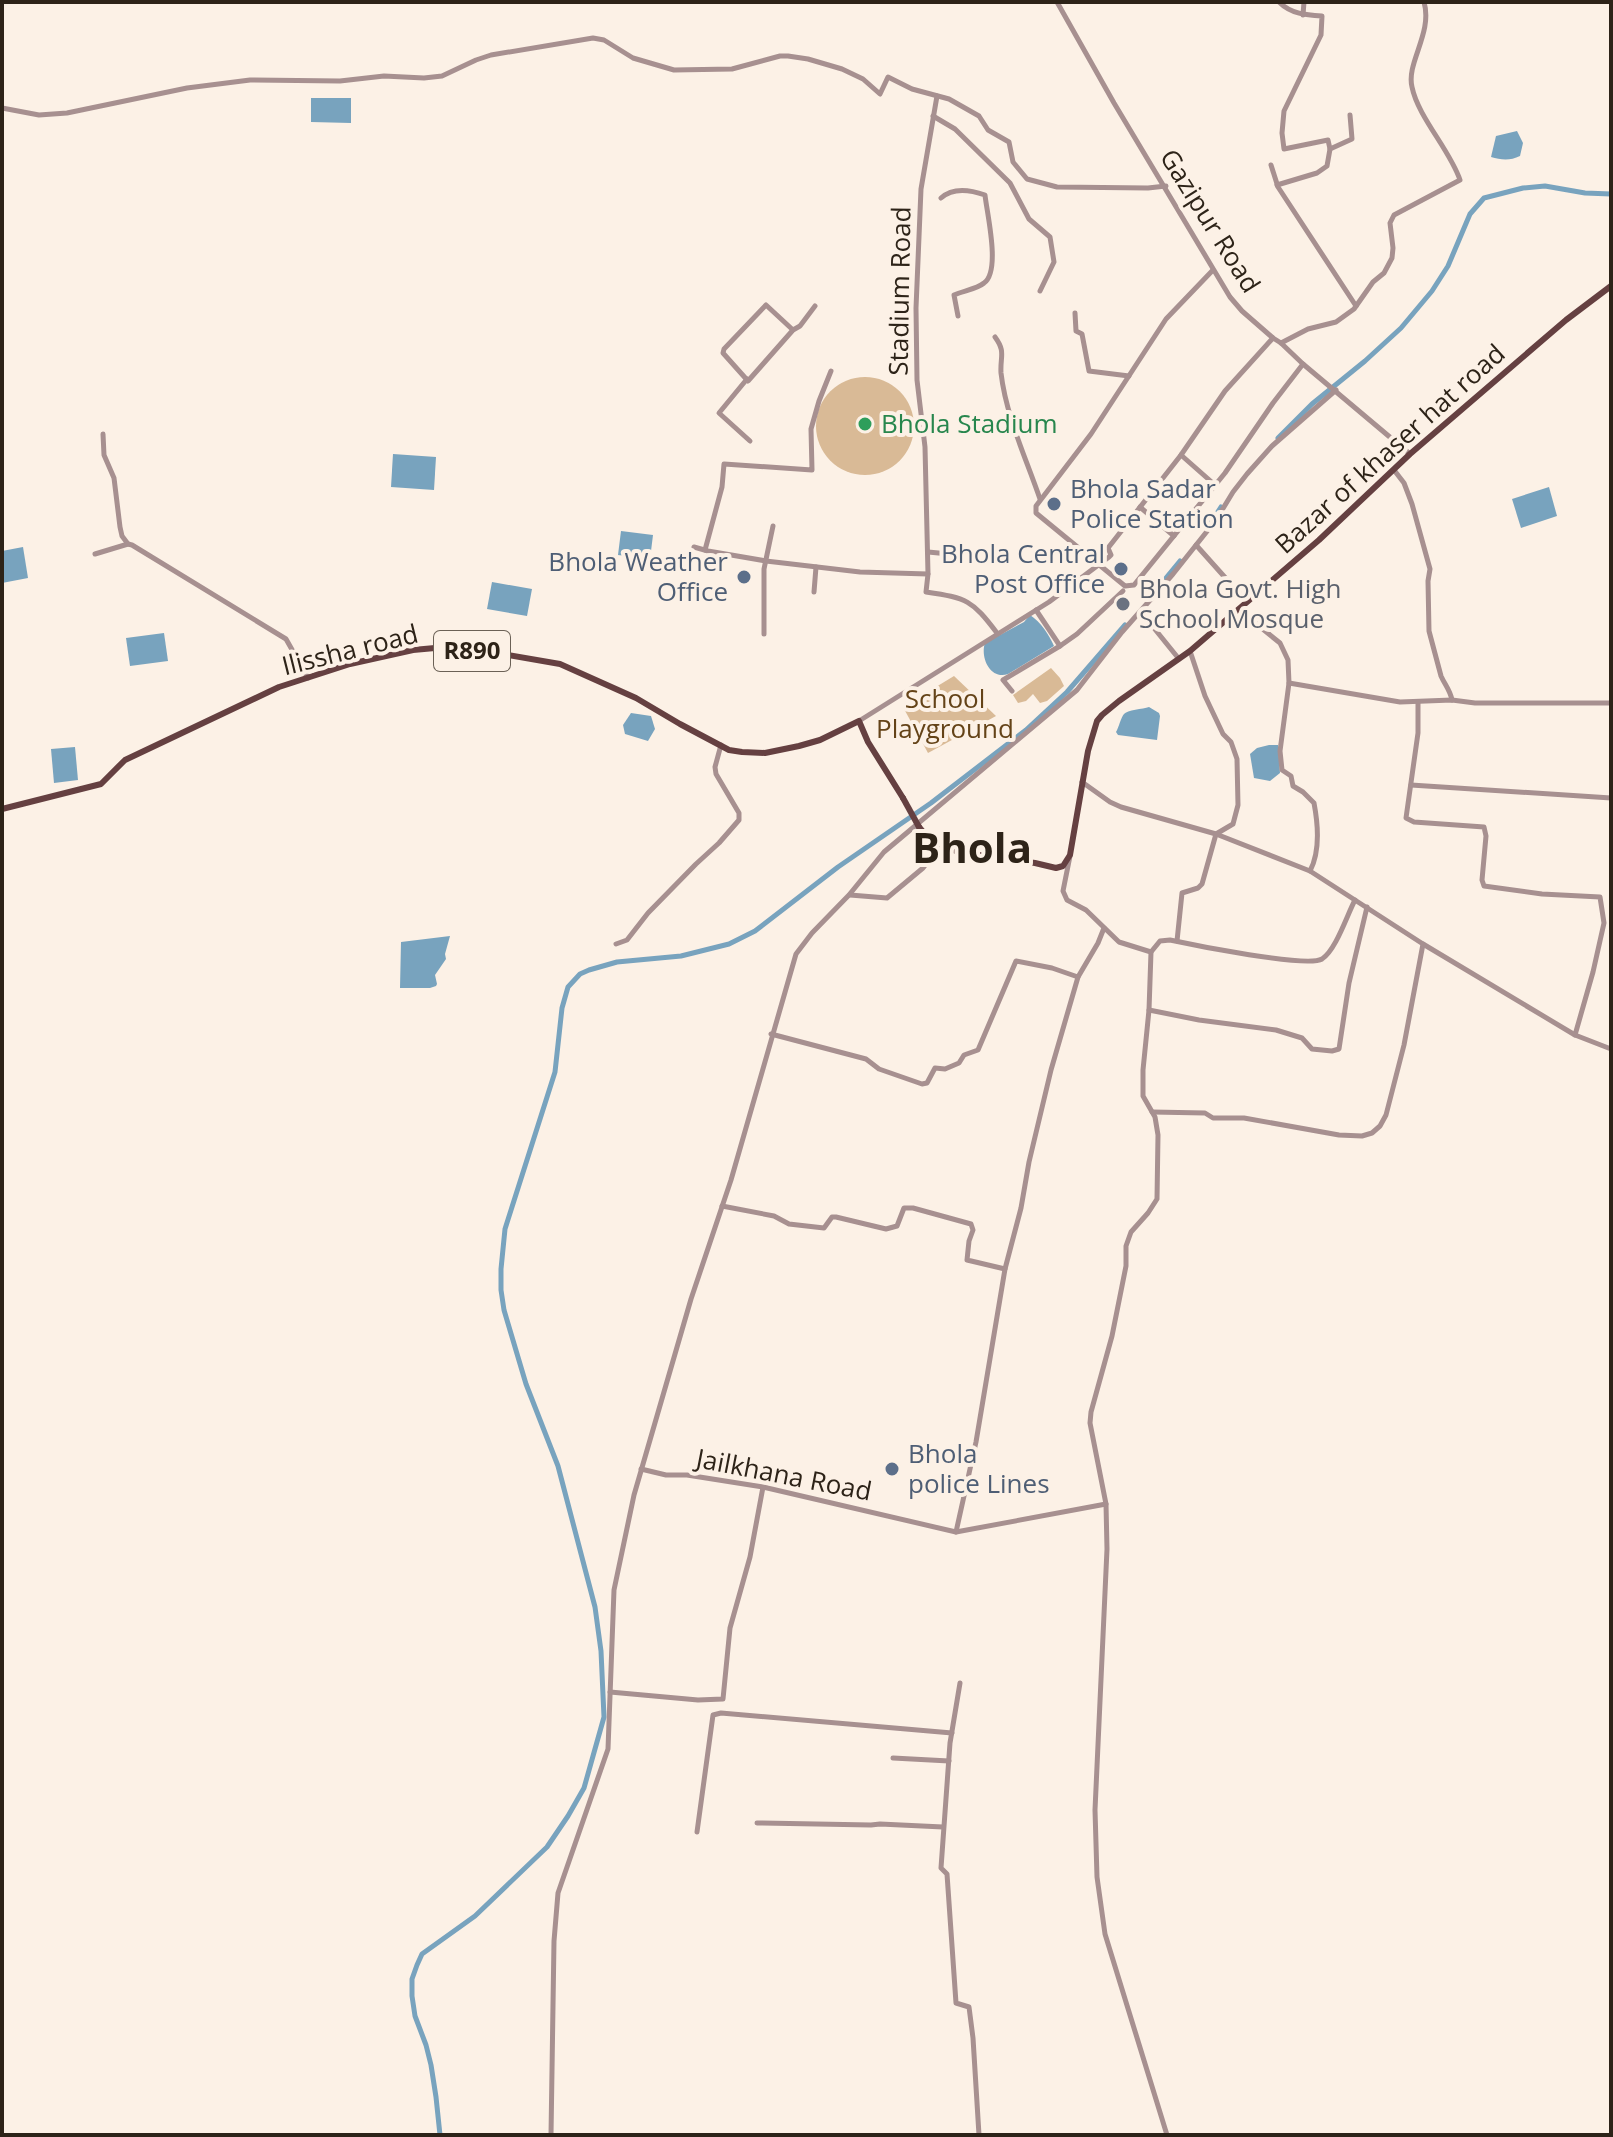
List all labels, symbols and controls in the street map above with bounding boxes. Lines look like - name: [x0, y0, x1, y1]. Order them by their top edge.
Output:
- street label: Gazipur Road: [1152, 142, 1269, 299]
- street label: Stadium Road: [880, 206, 918, 376]
- street label: Bazar of khaser hat road: [1267, 335, 1512, 561]
- place label: Bhola Stadium: [881, 405, 1058, 441]
- marker: Bhola Stadium: [856, 415, 874, 433]
- place label: Bhola Sadar Police Station: [1070, 470, 1234, 536]
- marker: Bhola Sadar Police Station: [1045, 495, 1063, 513]
- place label: Bhola Central Post Office: [941, 535, 1105, 601]
- place label: Bhola Weather Office: [548, 543, 728, 609]
- marker: Bhola Central Post Office: [1112, 560, 1130, 578]
- marker: Bhola Weather Office: [735, 568, 753, 586]
- place label: Bhola Govt. High School Mosque: [1139, 570, 1341, 636]
- marker: Bhola Govt. High School Mosque: [1114, 595, 1132, 613]
- street label: Ilissha road: [278, 615, 422, 683]
- road number: R890: [434, 631, 510, 671]
- park label: School Playground: [876, 680, 1014, 746]
- district label: Bhola: [912, 818, 1032, 875]
- place label: Bhola police Lines: [908, 1435, 1050, 1501]
- street label: Jailkhana Road: [691, 1439, 875, 1509]
- marker: Bhola police Lines: [883, 1460, 901, 1478]

